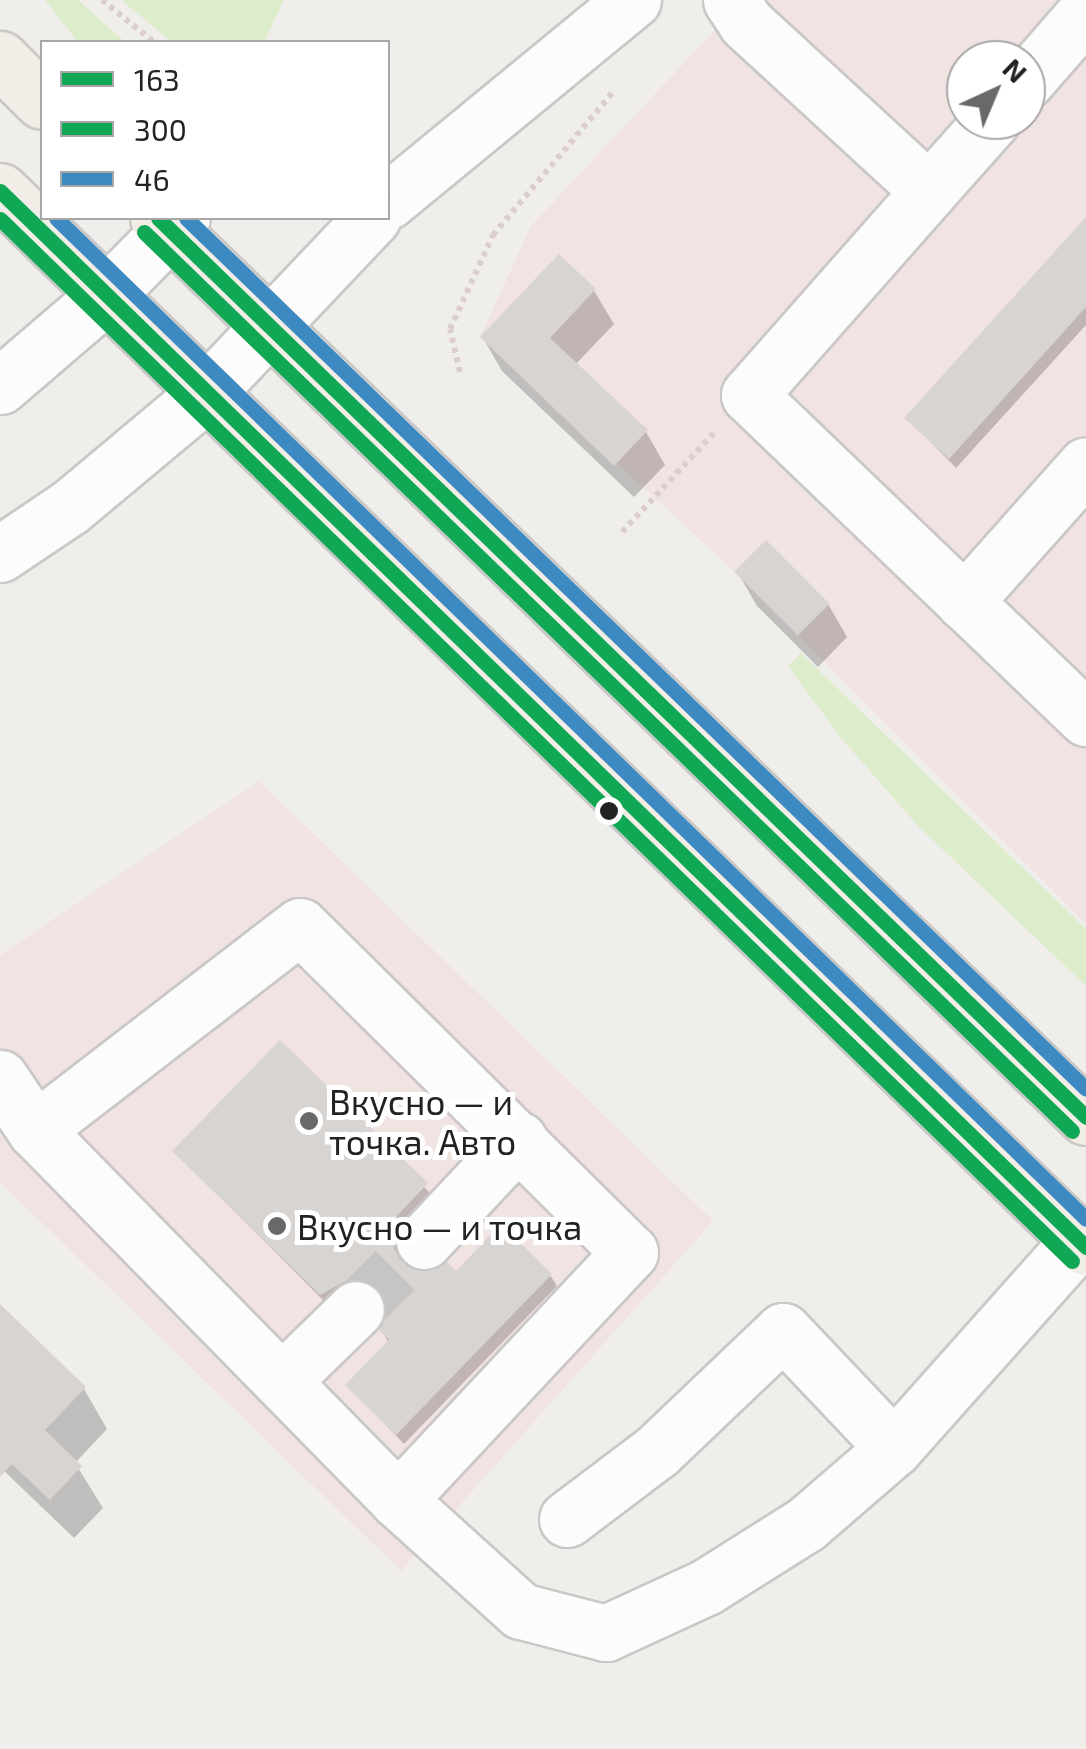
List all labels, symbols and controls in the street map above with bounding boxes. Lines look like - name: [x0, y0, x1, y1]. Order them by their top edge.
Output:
- legend: [40, 40, 390, 220]
- north arrow: [946, 40, 1046, 140]
- text: N: [996, 51, 1035, 89]
- text: 163: [134, 61, 180, 97]
- text: 300: [134, 111, 187, 147]
- text: 46: [134, 161, 170, 197]
- unlabelled marker: [599, 801, 619, 821]
- place label: Вкусно — и точка. Авто: [329, 1080, 516, 1162]
- marker: Вкусно — и точка. Авто: [298, 1110, 320, 1132]
- place label: Вкусно — и точка: [297, 1205, 582, 1247]
- marker: Вкусно — и точка: [266, 1215, 288, 1237]

